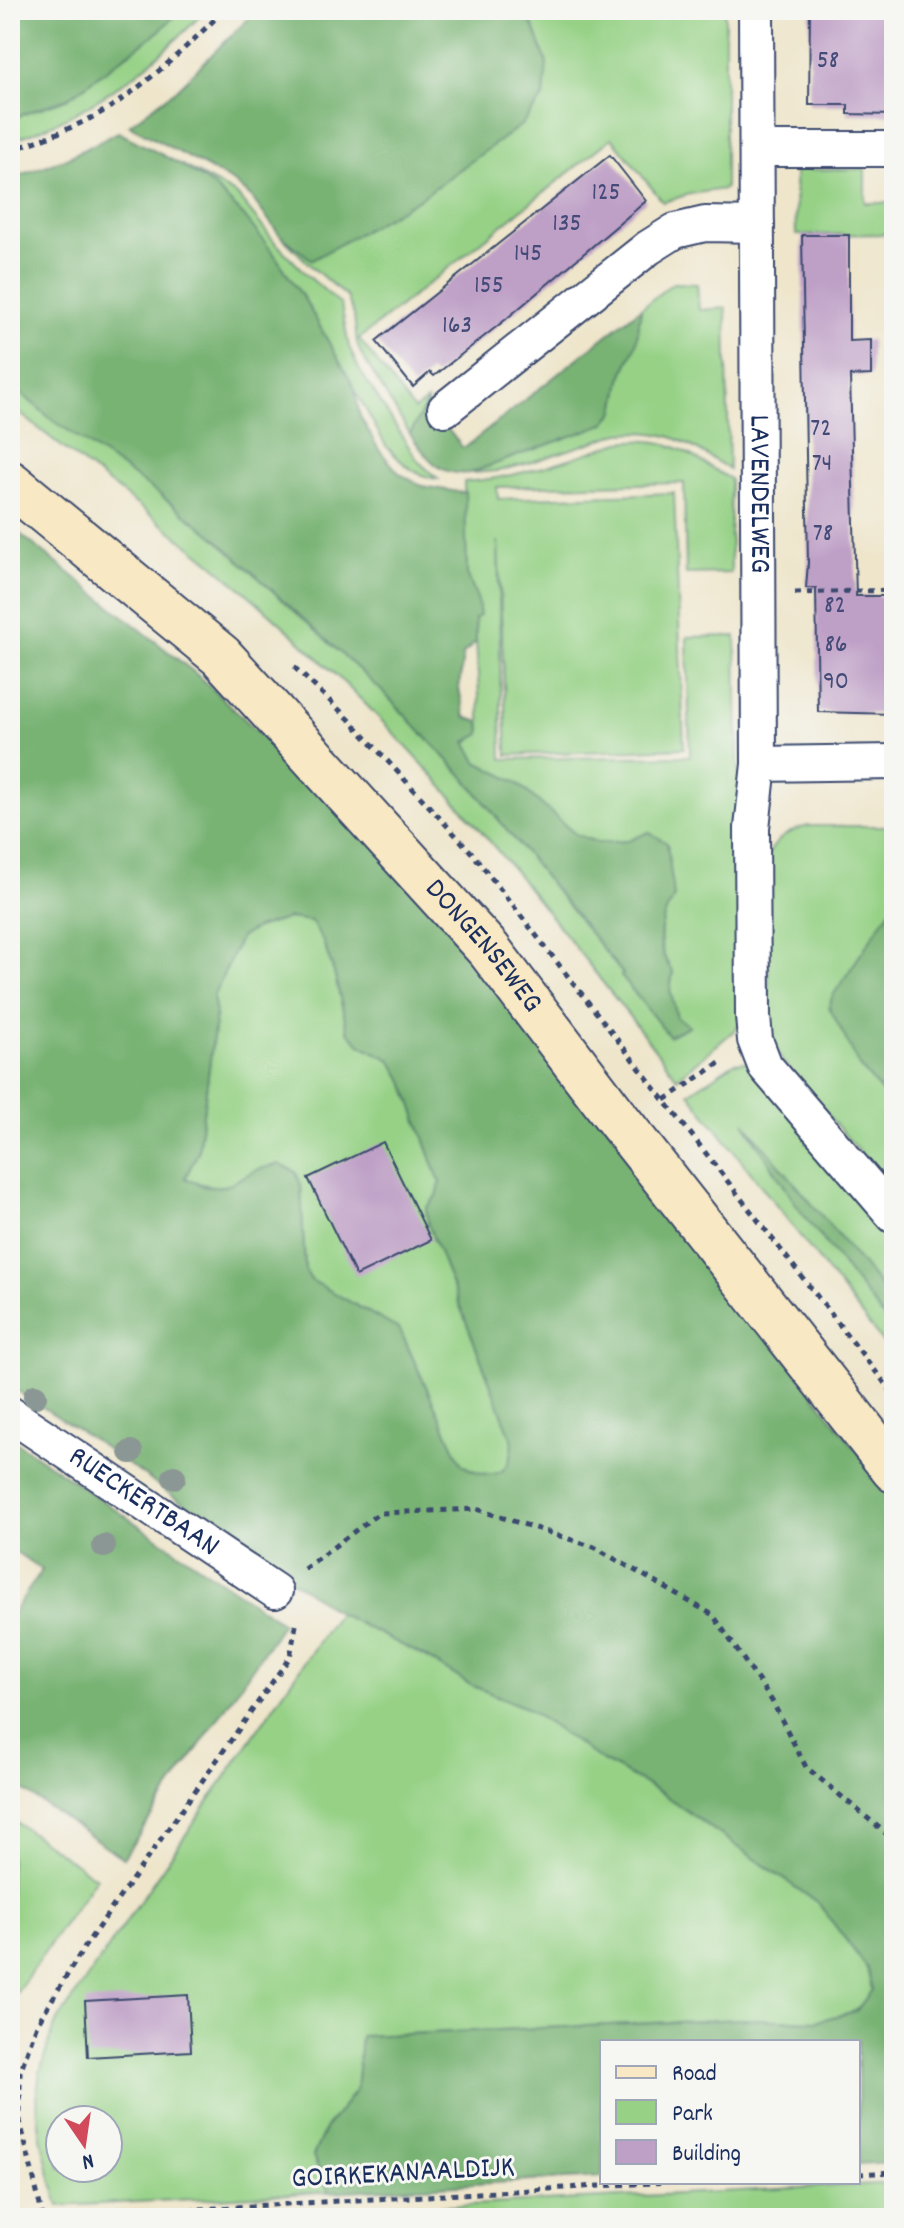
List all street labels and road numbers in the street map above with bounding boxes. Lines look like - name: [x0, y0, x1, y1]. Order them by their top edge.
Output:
- street label: LAVENDELWEG: [736, 414, 780, 574]
- street label: DONGENSEWEG: [413, 870, 552, 1023]
- street label: RUECKERTBAAN: [59, 1437, 227, 1569]
- street label: GOIRKEKANAALDIJK: [290, 2148, 516, 2202]

